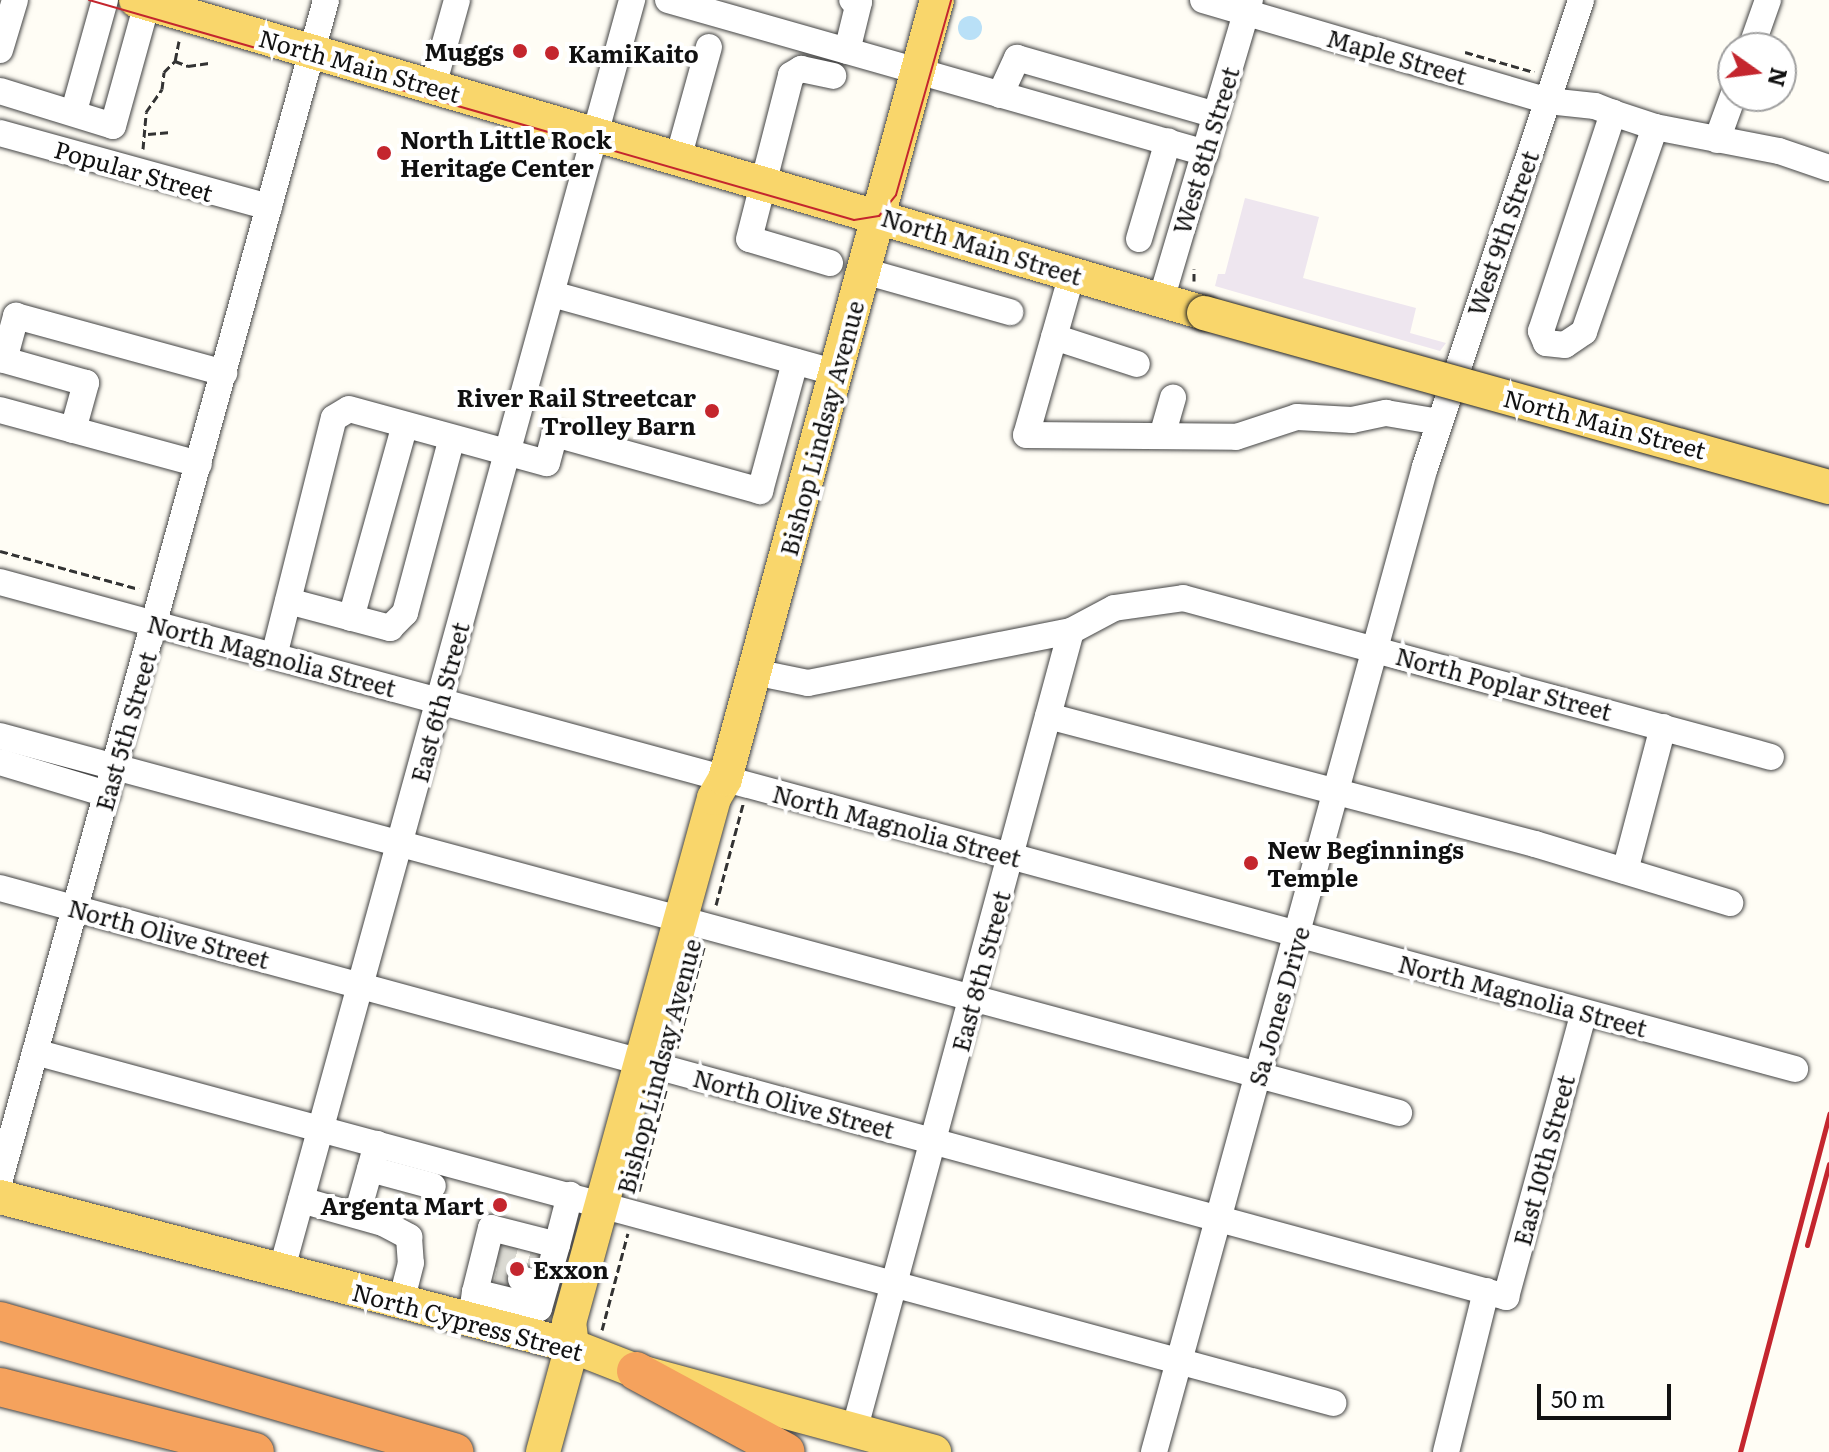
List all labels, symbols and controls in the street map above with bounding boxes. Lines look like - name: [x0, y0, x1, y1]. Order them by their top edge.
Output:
- street label: North Main Street: [256, 22, 464, 108]
- street label: Maple Street: [1324, 22, 1470, 90]
- north arrow: [1717, 32, 1797, 112]
- place label: Muggs: [424, 37, 504, 65]
- place label: KamiKaito: [568, 39, 699, 67]
- marker: Muggs: [511, 42, 529, 60]
- marker: KamiKaito: [543, 44, 561, 62]
- street label: West 8th Street: [1166, 63, 1244, 237]
- text: N: [1761, 64, 1797, 90]
- place label: North Little Rock Heritage Center: [400, 125, 612, 181]
- street label: Popular Street: [51, 134, 217, 206]
- marker: North Little Rock Heritage Center: [375, 144, 393, 162]
- street label: West 9th Street: [1460, 147, 1544, 319]
- street label: North Main Street: [878, 202, 1086, 290]
- street label: Bishop Lindsay Avenue: [773, 297, 869, 559]
- street label: North Main Street: [1501, 382, 1709, 464]
- place label: River Rail Streetcar Trolley Barn: [456, 383, 696, 439]
- marker: River Rail Streetcar Trolley Barn: [703, 402, 721, 420]
- street label: North Magnolia Street: [145, 608, 399, 702]
- street label: East 6th Street: [404, 619, 474, 785]
- street label: North Poplar Street: [1393, 640, 1615, 726]
- street label: East 5th Street: [89, 648, 161, 814]
- street label: North Magnolia Street: [770, 778, 1024, 872]
- place label: New Beginnings Temple: [1267, 835, 1464, 891]
- marker: New Beginnings Temple: [1242, 854, 1260, 872]
- street label: East 8th Street: [945, 887, 1015, 1055]
- street label: North Olive Street: [65, 892, 273, 974]
- street label: Sa Jones Drive: [1241, 923, 1315, 1089]
- street label: Bishop Lindsay Avenue: [610, 935, 706, 1197]
- street label: North Magnolia Street: [1396, 948, 1650, 1042]
- street label: North Olive Street: [690, 1062, 898, 1144]
- street label: East 10th Street: [1506, 1071, 1580, 1249]
- place label: Argenta Mart: [320, 1191, 484, 1219]
- marker: Argenta Mart: [491, 1196, 509, 1214]
- place label: Exxon: [533, 1255, 609, 1283]
- marker: Exxon: [508, 1260, 526, 1278]
- street label: North Cypress Street: [350, 1276, 586, 1366]
- scale bar: [1541, 1368, 1675, 1418]
- text: 50 m: [1551, 1380, 1605, 1415]

